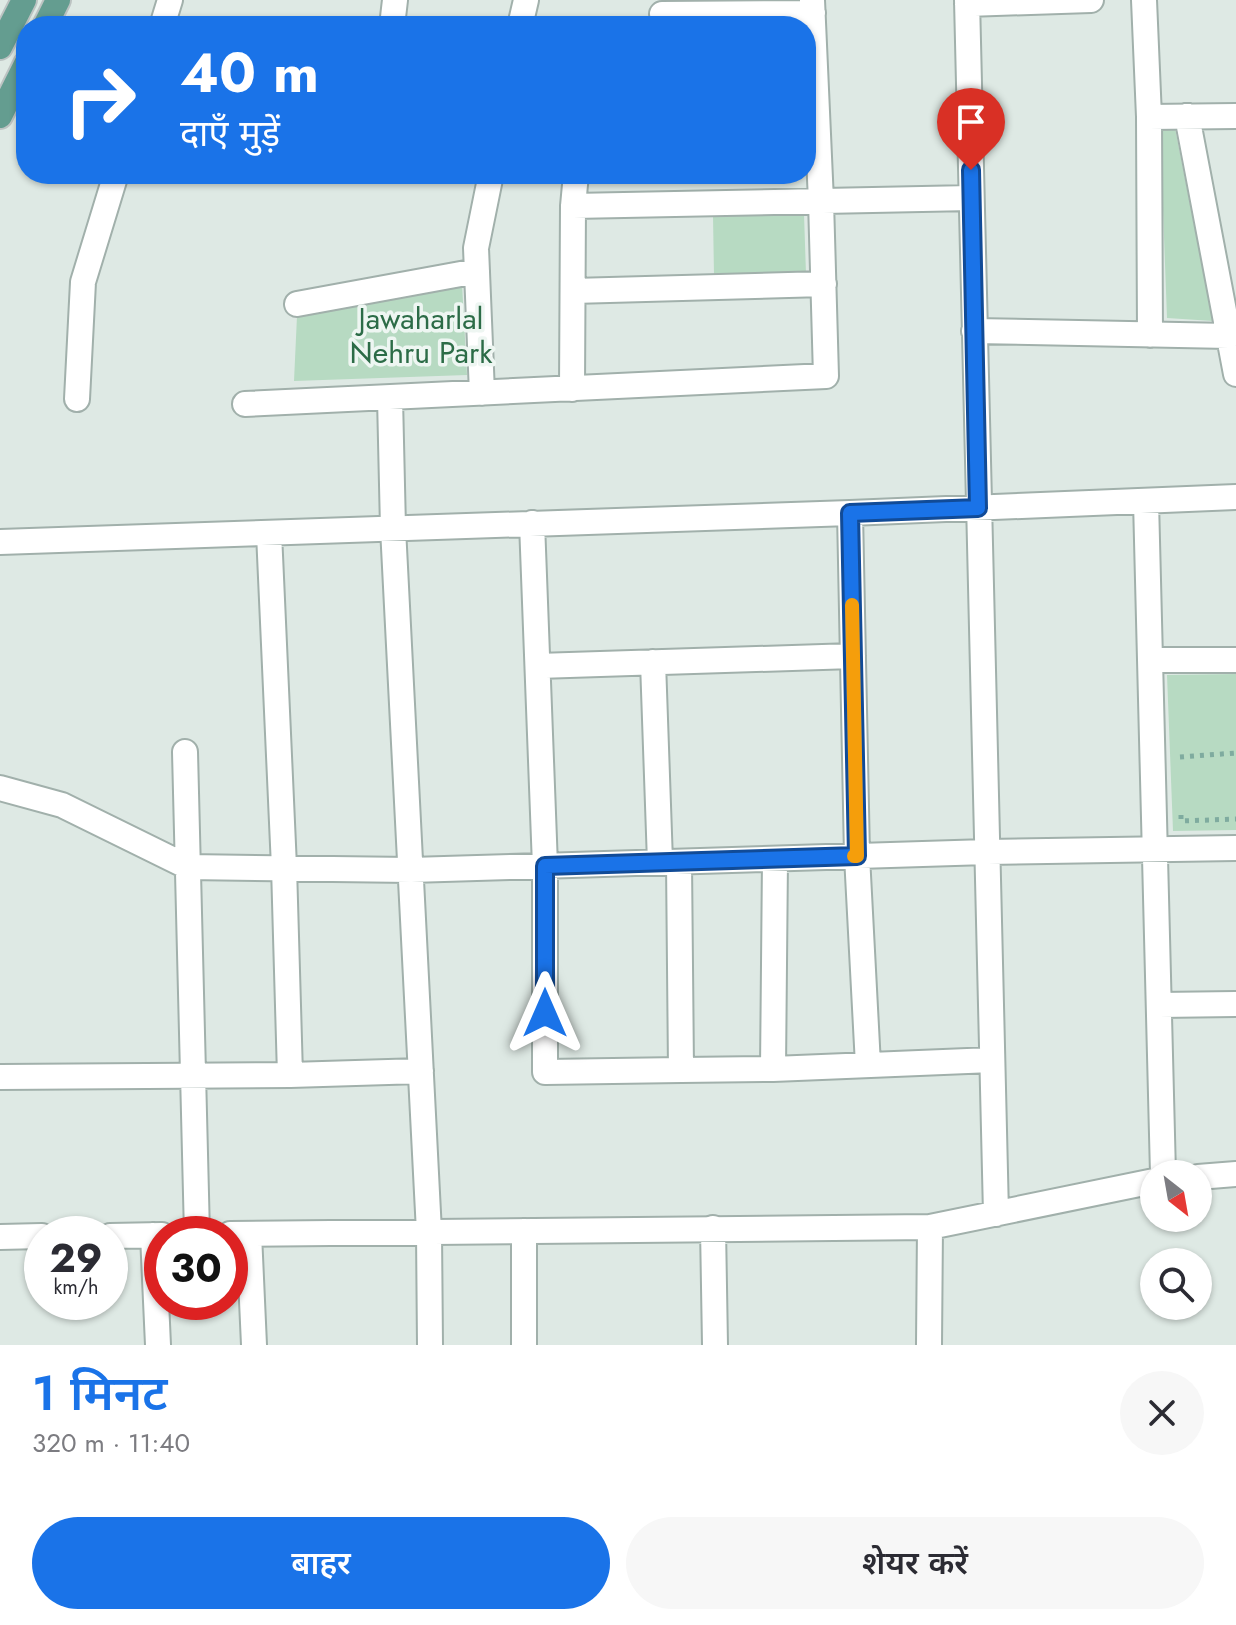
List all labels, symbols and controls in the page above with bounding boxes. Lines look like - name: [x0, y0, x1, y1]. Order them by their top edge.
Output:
- text: 40 m: [180, 32, 319, 113]
- icon: right: [48, 48, 152, 152]
- pin: [937, 88, 1005, 170]
- icon: arrive: [949, 100, 993, 144]
- text: दाएँ मुड़ें: [180, 107, 280, 159]
- park label: Jawaharlal Nehru Park: [350, 297, 493, 374]
- position arrow: [503, 971, 587, 1055]
- north arrow: [1140, 1160, 1212, 1232]
- map controls: [1140, 1160, 1212, 1320]
- speed limit sign: 30: [144, 1216, 248, 1320]
- text: 29: [50, 1229, 103, 1287]
- button: search: [1140, 1248, 1212, 1320]
- text: km/h: [53, 1273, 99, 1302]
- text: 1 मिनट: [32, 1359, 167, 1428]
- button: close: [1120, 1371, 1204, 1455]
- text: 320 m · 11:40: [32, 1424, 190, 1462]
- button: बाहर: [32, 1517, 610, 1609]
- button: शेयर करें: [626, 1517, 1204, 1609]

